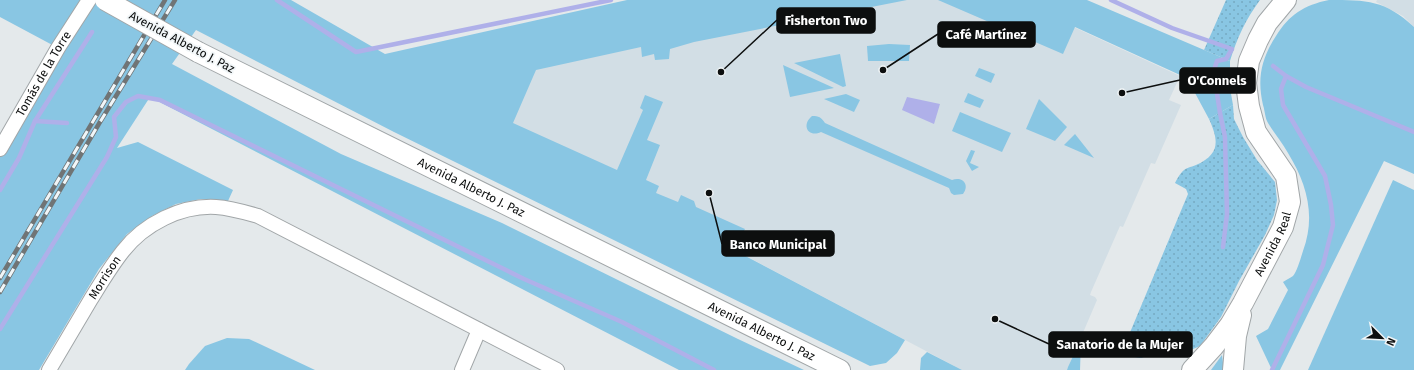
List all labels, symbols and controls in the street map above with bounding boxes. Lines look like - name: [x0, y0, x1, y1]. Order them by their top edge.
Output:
- street label: Avenida Alberto J. Paz: [127, 8, 237, 76]
- callout: Fisherton Two: [777, 8, 875, 33]
- text: Fisherton Two: [785, 13, 868, 28]
- callout: Café Martínez: [938, 22, 1035, 47]
- text: Café Martínez: [946, 27, 1027, 42]
- street label: Tomás de la Torre: [13, 29, 74, 119]
- callout: O'Connels: [1180, 68, 1255, 93]
- text: O'Connels: [1187, 73, 1247, 88]
- street label: Avenida Alberto J. Paz: [416, 155, 527, 220]
- street label: Avenida Real: [1251, 210, 1294, 278]
- callout: Banco Municipal: [722, 231, 834, 256]
- text: Banco Municipal: [730, 237, 826, 252]
- street label: Morrison: [86, 253, 124, 302]
- street label: Avenida Alberto J. Paz: [706, 299, 817, 364]
- north arrow: [1362, 318, 1402, 358]
- callout: Sanatorio de la Mujer: [1049, 332, 1192, 357]
- text: N: [1383, 336, 1398, 348]
- text: Sanatorio de la Mujer: [1057, 337, 1184, 352]

